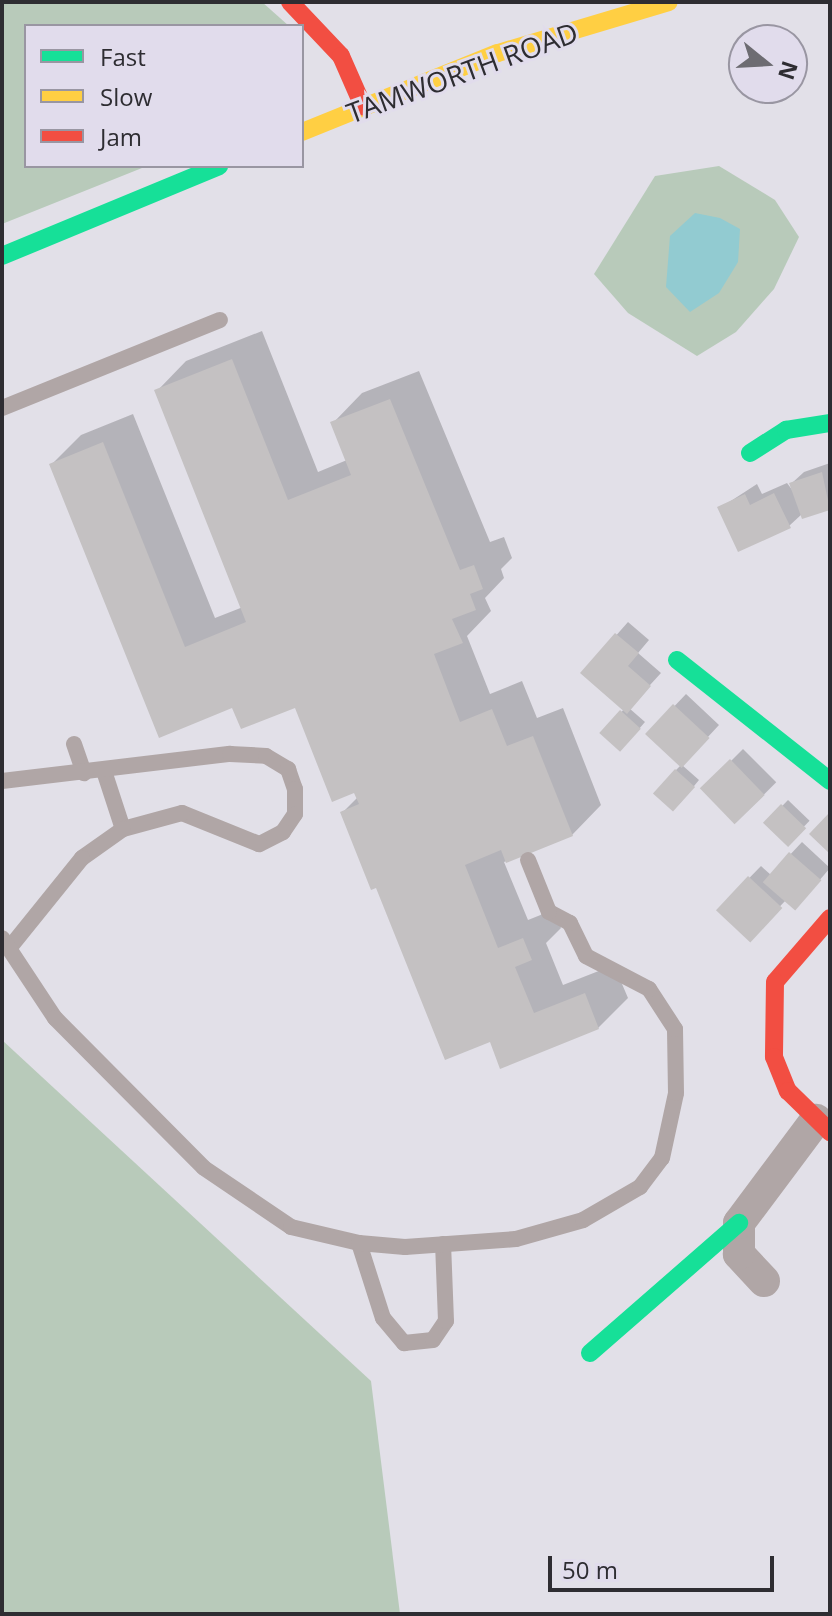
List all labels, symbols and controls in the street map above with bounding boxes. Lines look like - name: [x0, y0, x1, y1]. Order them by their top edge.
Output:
- street label: TAMWORTH ROAD: [342, 15, 582, 129]
- legend: [24, 24, 304, 168]
- north arrow: [728, 24, 808, 104]
- text: Fast: [100, 40, 146, 73]
- text: N: [772, 58, 806, 84]
- text: Slow: [100, 80, 152, 113]
- text: Jam: [100, 120, 142, 153]
- scale bar: [552, 1540, 778, 1590]
- text: 50 m: [562, 1553, 618, 1586]

